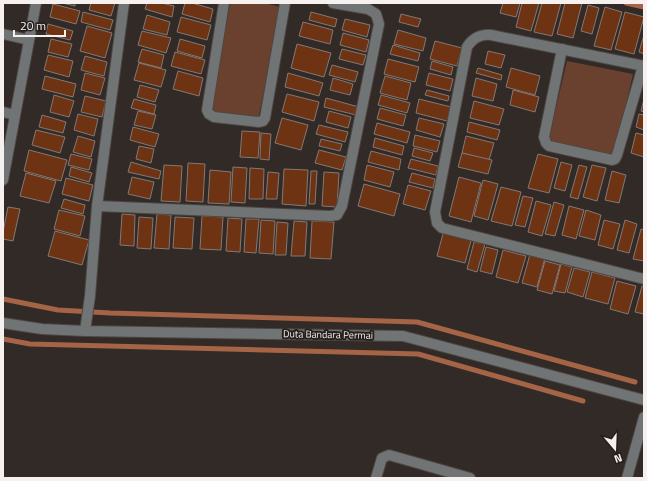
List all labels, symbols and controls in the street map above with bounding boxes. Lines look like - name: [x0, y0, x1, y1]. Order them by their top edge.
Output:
- scale bar: [14, 12, 65, 38]
- text: 20 m: [20, 16, 46, 35]
- street label: Duta Bandara Permai: [283, 326, 373, 343]
- north arrow: [595, 429, 635, 469]
- text: N: [612, 450, 624, 467]

